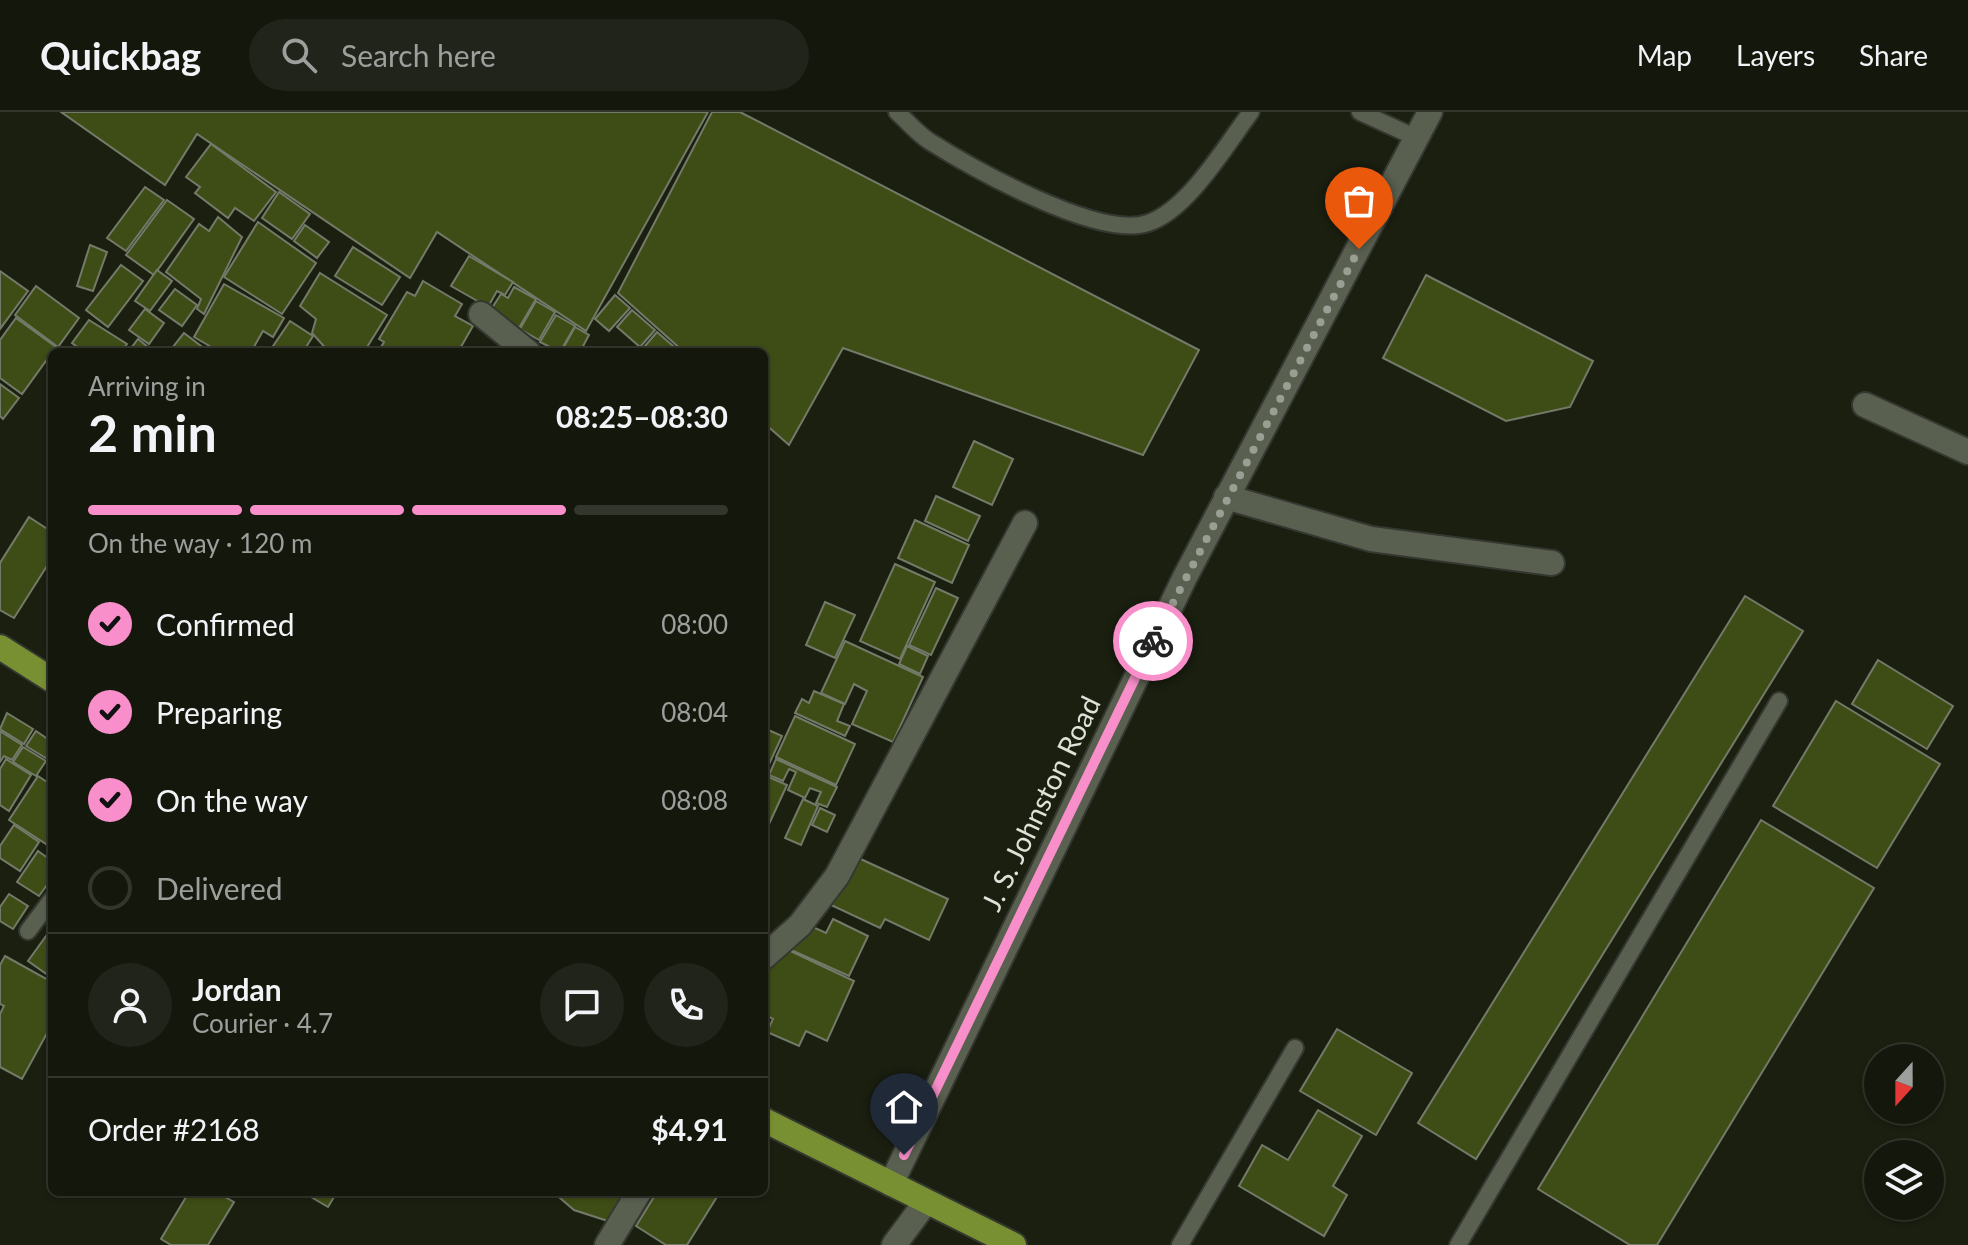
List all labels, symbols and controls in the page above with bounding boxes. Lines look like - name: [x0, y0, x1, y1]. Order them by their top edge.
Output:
- search box: [249, 19, 809, 91]
- text: Quickbag: [40, 32, 201, 78]
- icon: search: [277, 33, 321, 77]
- text: Search here: [341, 37, 496, 73]
- text: Map: [1637, 38, 1692, 72]
- text: Layers: [1736, 38, 1815, 72]
- text: Share: [1859, 38, 1928, 72]
- pin: [1325, 167, 1393, 249]
- icon: bag: [1337, 179, 1381, 223]
- text: Arriving in: [88, 370, 206, 402]
- text: 08:25–08:30: [556, 398, 728, 434]
- text: 2 min: [88, 401, 217, 463]
- text: On the way · 120 m: [88, 527, 312, 559]
- courier: [1113, 601, 1193, 681]
- icon: check: [88, 602, 132, 646]
- text: Confirmed: [156, 606, 295, 642]
- text: 08:00: [661, 608, 728, 640]
- icon: bike: [1131, 619, 1175, 663]
- icon: check: [88, 690, 132, 734]
- street label: J. S. Johnston Road: [973, 690, 1107, 916]
- text: Preparing: [156, 694, 282, 730]
- text: 08:04: [661, 696, 728, 728]
- icon: check: [88, 778, 132, 822]
- text: On the way: [156, 782, 308, 818]
- text: 08:08: [661, 784, 728, 816]
- text: Delivered: [156, 870, 283, 906]
- button: person: [88, 963, 172, 1047]
- button: chat: [540, 963, 624, 1047]
- button: phone: [644, 963, 728, 1047]
- text: Jordan: [192, 971, 282, 1007]
- text: Courier · 4.7: [192, 1007, 333, 1039]
- north arrow: [1864, 1044, 1944, 1124]
- map controls: [1864, 1044, 1944, 1220]
- pin: [870, 1073, 938, 1155]
- icon: home: [882, 1085, 926, 1129]
- text: Order #2168: [88, 1111, 260, 1147]
- text: $4.91: [651, 1111, 728, 1147]
- button: layers: [1864, 1140, 1944, 1220]

